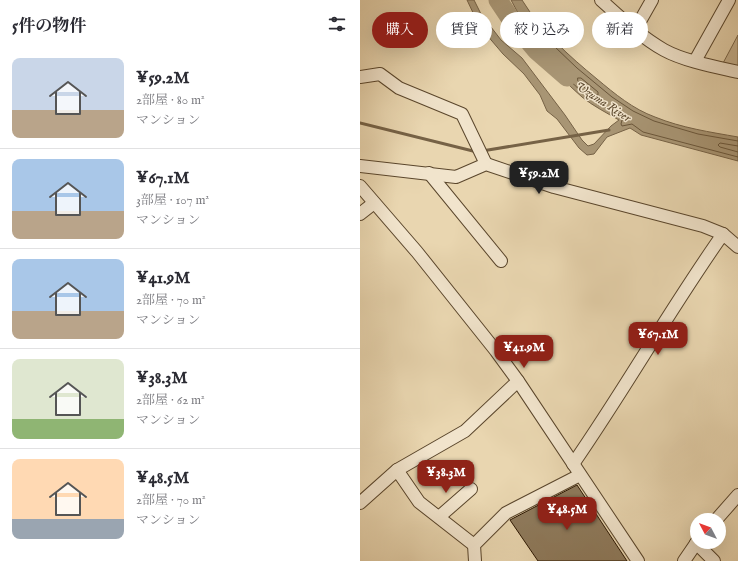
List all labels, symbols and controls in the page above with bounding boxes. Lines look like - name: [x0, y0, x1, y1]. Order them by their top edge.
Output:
- chip: 購入: [372, 12, 428, 48]
- chip: 賃貸: [436, 12, 492, 48]
- chip: 絞り込み: [500, 12, 584, 48]
- chip: 新着: [592, 12, 648, 48]
- icon: filters: [326, 13, 348, 35]
- text: 5件の物件: [12, 16, 86, 37]
- text: ¥59.2M: [136, 68, 190, 89]
- icon: home: [44, 74, 92, 122]
- water label: Uzuma River: [572, 78, 634, 126]
- text: 2部屋 · 80 m²: [136, 92, 205, 109]
- text: マンション: [136, 112, 200, 129]
- pin: ¥59.2M: [506, 161, 572, 195]
- text: ¥59.2M: [519, 165, 559, 182]
- text: ¥67.1M: [136, 168, 189, 189]
- icon: home: [44, 175, 92, 223]
- text: 3部屋 · 107 m²: [136, 192, 209, 209]
- text: マンション: [136, 212, 200, 229]
- text: ¥41.9M: [136, 268, 190, 289]
- icon: home: [44, 275, 92, 323]
- text: 2部屋 · 70 m²: [136, 292, 206, 309]
- text: マンション: [136, 312, 200, 329]
- pin: ¥67.1M: [625, 322, 691, 356]
- text: ¥67.1M: [638, 326, 678, 343]
- pin: ¥41.9M: [491, 335, 557, 369]
- text: ¥41.9M: [503, 339, 545, 356]
- text: ¥38.3M: [136, 368, 187, 389]
- icon: home: [44, 375, 92, 423]
- text: 2部屋 · 62 m²: [136, 392, 205, 409]
- text: マンション: [136, 412, 200, 429]
- pin: ¥38.3M: [413, 460, 479, 494]
- text: ¥38.3M: [426, 464, 466, 481]
- text: ¥48.5M: [136, 468, 189, 489]
- icon: home: [44, 475, 92, 523]
- text: 2部屋 · 70 m²: [136, 492, 206, 509]
- pin: ¥48.5M: [534, 497, 600, 531]
- text: ¥48.5M: [547, 501, 587, 518]
- text: マンション: [136, 512, 200, 529]
- north arrow: [690, 513, 726, 549]
- map controls: [690, 513, 726, 549]

